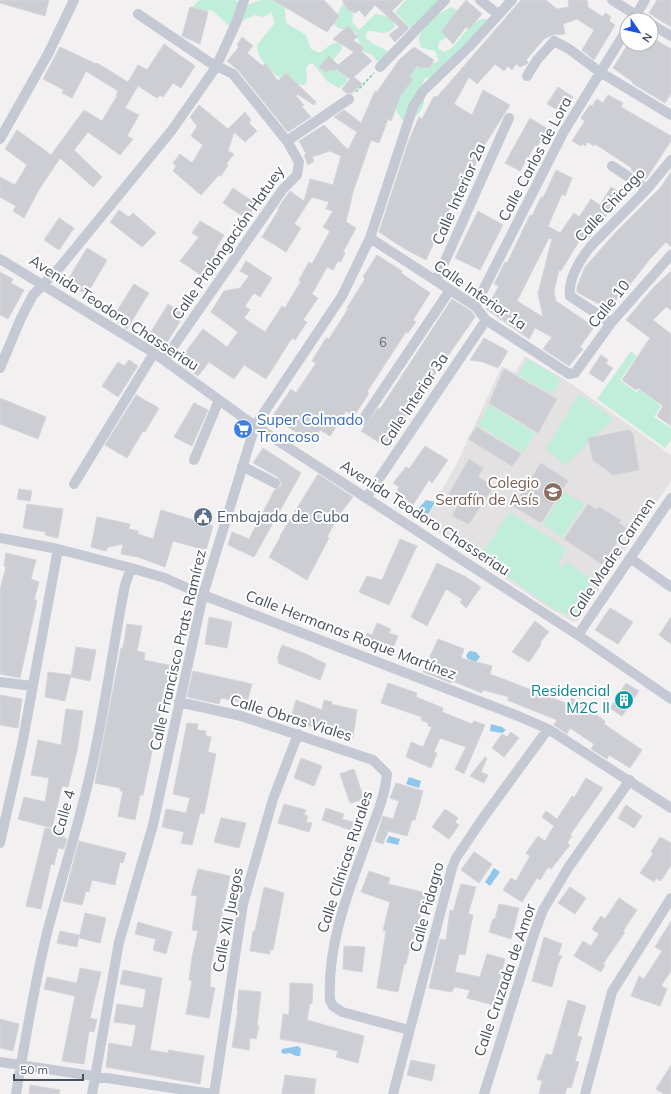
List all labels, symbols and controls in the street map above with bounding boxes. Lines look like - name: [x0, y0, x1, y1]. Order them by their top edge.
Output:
- north arrow: [619, 12, 659, 52]
- text: N: [639, 30, 655, 45]
- street label: Calle Carlos de Lora: [494, 93, 575, 224]
- street label: Calle Interior 2a: [428, 140, 489, 248]
- street label: Calle Prolongación Hatuey: [167, 162, 288, 323]
- street label: Calle Chicago: [570, 164, 649, 246]
- street label: Avenida Teodoro Chasseriau: [26, 250, 203, 375]
- street label: Calle Interior 1a: [430, 255, 530, 334]
- street label: Calle 10: [584, 276, 634, 332]
- house number: 6: [379, 334, 387, 350]
- street label: Calle Interior 3a: [375, 349, 452, 450]
- place label: Super Colmado Troncoso: [257, 410, 363, 446]
- supermarket icon: Super Colmado Troncoso: [232, 418, 254, 440]
- street label: Avenida Teodoro Chasseriau: [337, 455, 514, 580]
- place label: Colegio Serafín de Asís: [435, 473, 539, 509]
- school or university icon: Colegio Serafín de Asís: [542, 481, 564, 503]
- street label: Calle Madre Carmen: [564, 494, 659, 622]
- public building icon: Embajada de Cuba: [192, 506, 214, 528]
- place label: Embajada de Cuba: [217, 507, 349, 526]
- street label: Calle Francisco Prats Ramírez: [145, 547, 210, 752]
- street label: Calle Hermanas Roque Martínez: [243, 585, 460, 684]
- place label: Residencial M2C II: [531, 681, 610, 717]
- building icon: Residencial M2C II: [613, 689, 635, 711]
- street label: Calle Obras Viales: [228, 690, 355, 745]
- street label: Calle 4: [48, 788, 79, 838]
- street label: Calle Clínicas Rurales: [313, 788, 376, 935]
- street label: Calle Pidagro: [405, 860, 448, 954]
- street label: Calle XII Juegos: [208, 866, 247, 974]
- street label: Calle Cruzada de Amor: [469, 900, 540, 1059]
- scale bar: [14, 1056, 83, 1082]
- text: 50 m: [20, 1062, 48, 1077]

